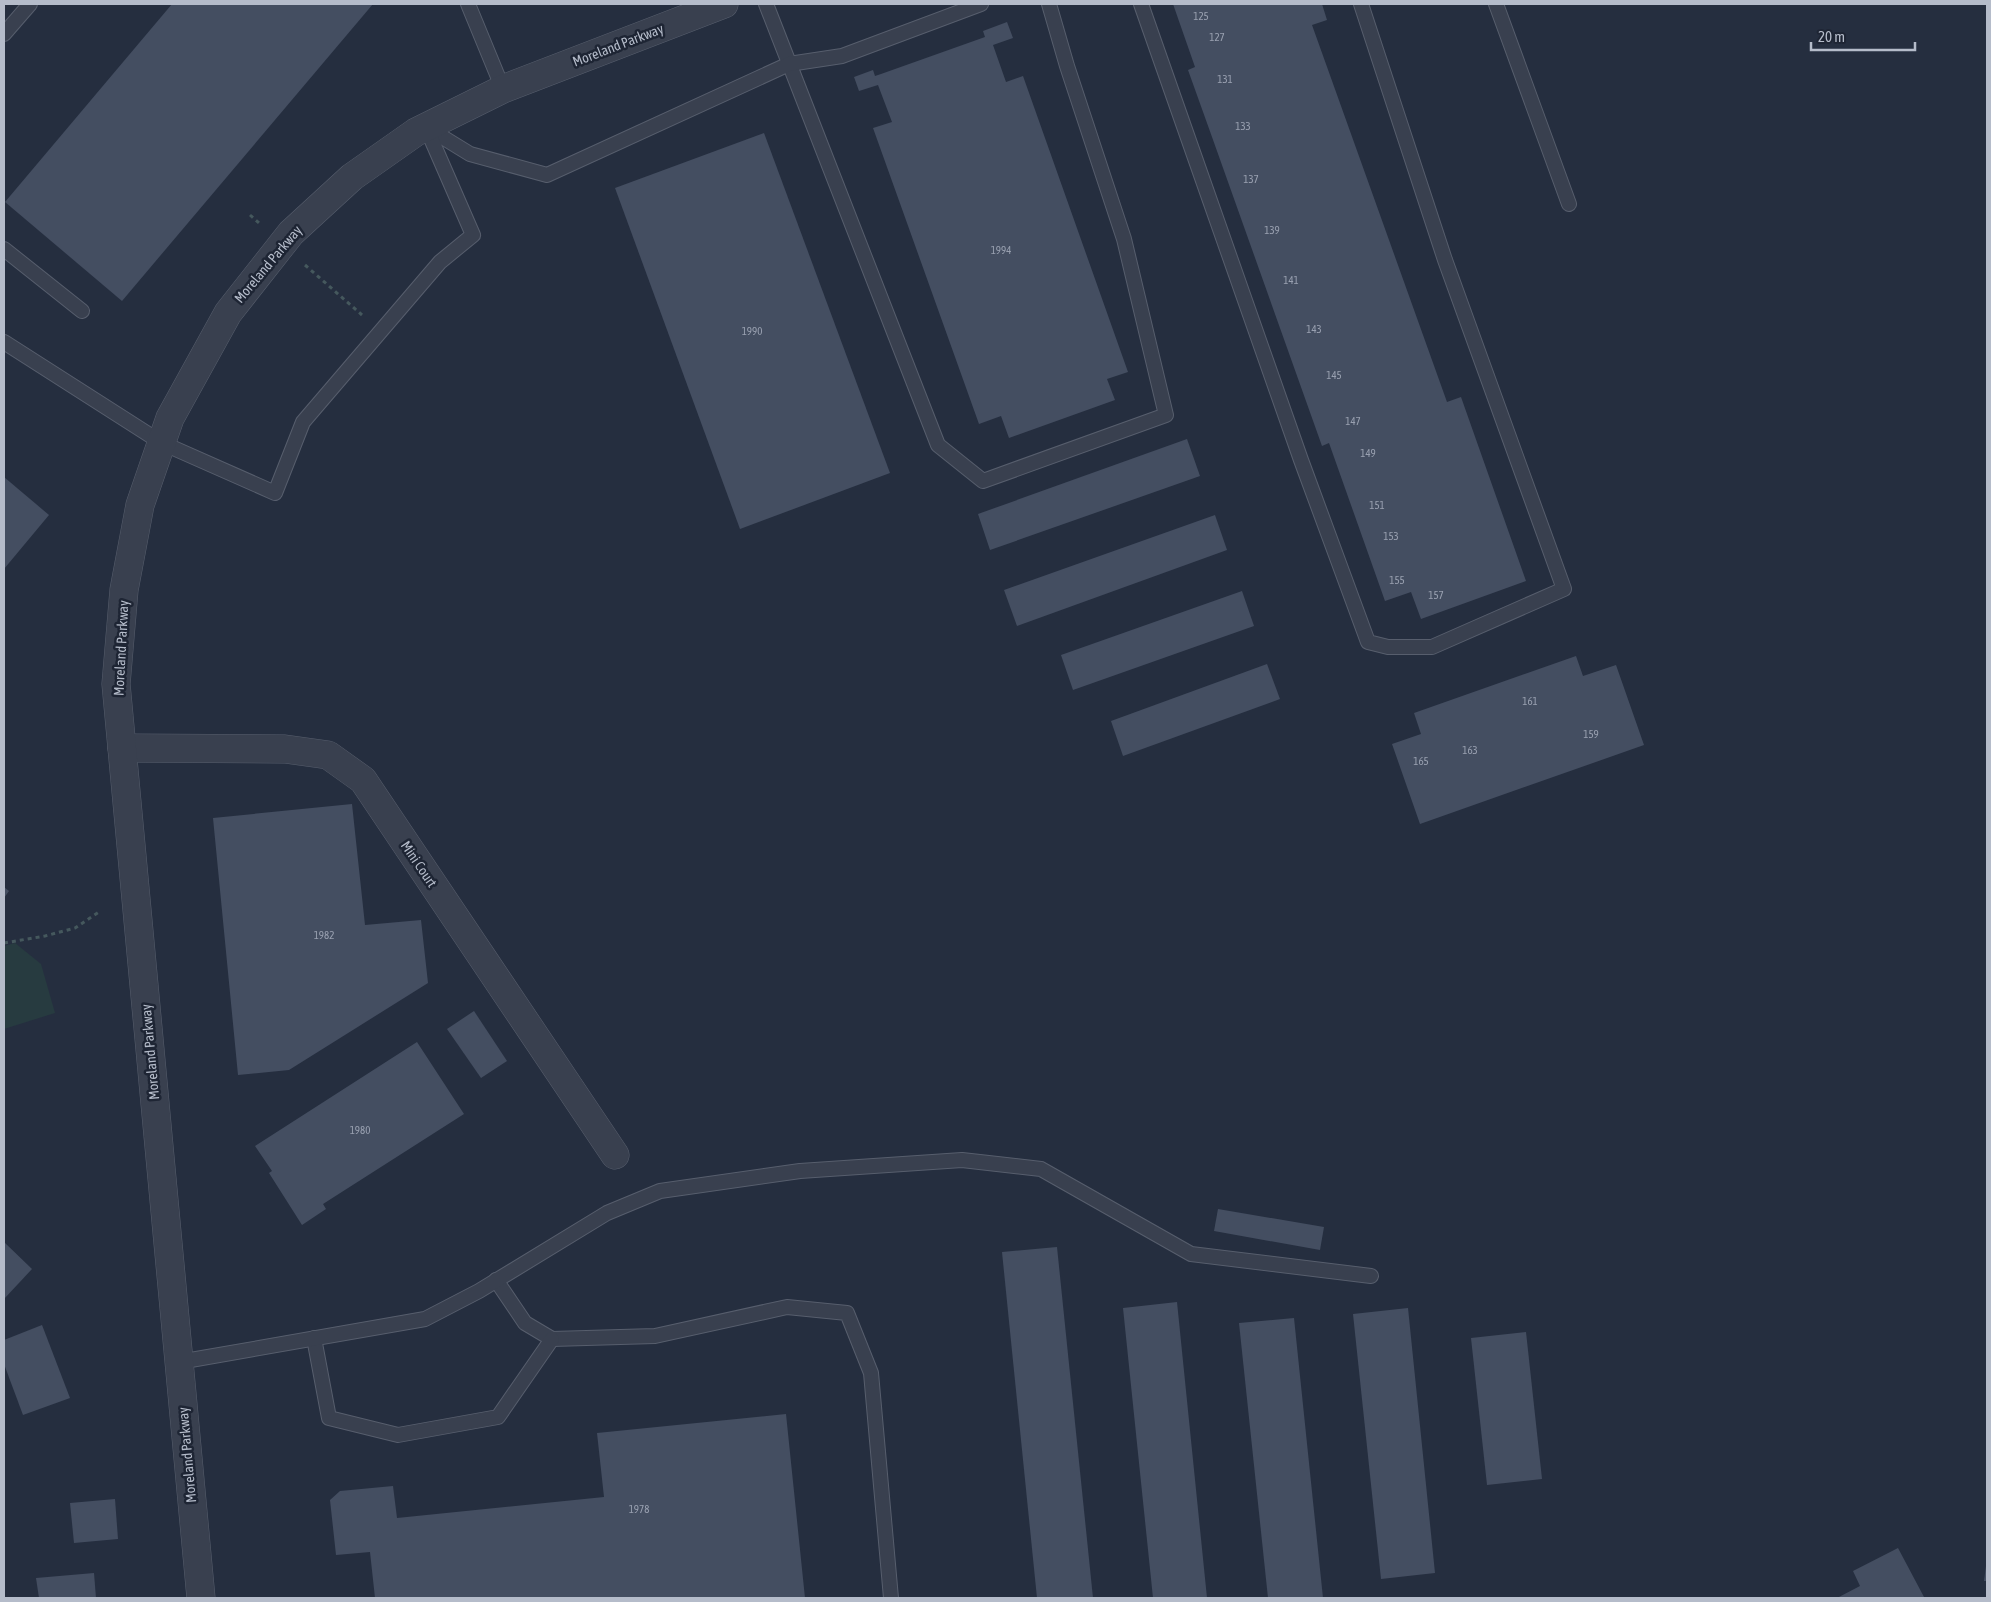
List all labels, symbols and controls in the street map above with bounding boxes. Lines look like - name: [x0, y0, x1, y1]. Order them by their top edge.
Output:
- house number: 125: [1193, 10, 1209, 22]
- street label: Moreland Parkway: [570, 20, 666, 70]
- scale bar: [1811, 20, 1915, 52]
- text: 20 m: [1818, 28, 1845, 45]
- house number: 127: [1209, 31, 1225, 43]
- house number: 131: [1217, 73, 1233, 85]
- house number: 133: [1235, 120, 1251, 132]
- house number: 137: [1243, 173, 1259, 185]
- street label: Moreland Parkway: [231, 222, 305, 306]
- house number: 139: [1264, 224, 1280, 236]
- house number: 1994: [991, 244, 1011, 256]
- house number: 141: [1283, 274, 1299, 286]
- house number: 143: [1306, 323, 1322, 335]
- house number: 1990: [742, 325, 762, 337]
- house number: 145: [1326, 369, 1342, 381]
- house number: 147: [1345, 415, 1361, 427]
- house number: 149: [1360, 447, 1376, 459]
- house number: 151: [1369, 499, 1385, 511]
- house number: 153: [1383, 530, 1399, 542]
- house number: 155: [1389, 574, 1405, 586]
- house number: 157: [1428, 589, 1444, 601]
- street label: Moreland Parkway: [111, 599, 132, 696]
- house number: 161: [1522, 695, 1538, 707]
- house number: 159: [1583, 728, 1599, 740]
- house number: 163: [1462, 744, 1478, 756]
- house number: 165: [1413, 755, 1429, 767]
- street label: Mini Court: [398, 838, 440, 890]
- house number: 1982: [314, 929, 334, 941]
- street label: Moreland Parkway: [138, 1003, 162, 1100]
- house number: 1980: [350, 1124, 370, 1136]
- street label: Moreland Parkway: [175, 1406, 199, 1503]
- house number: 1978: [629, 1503, 649, 1515]

